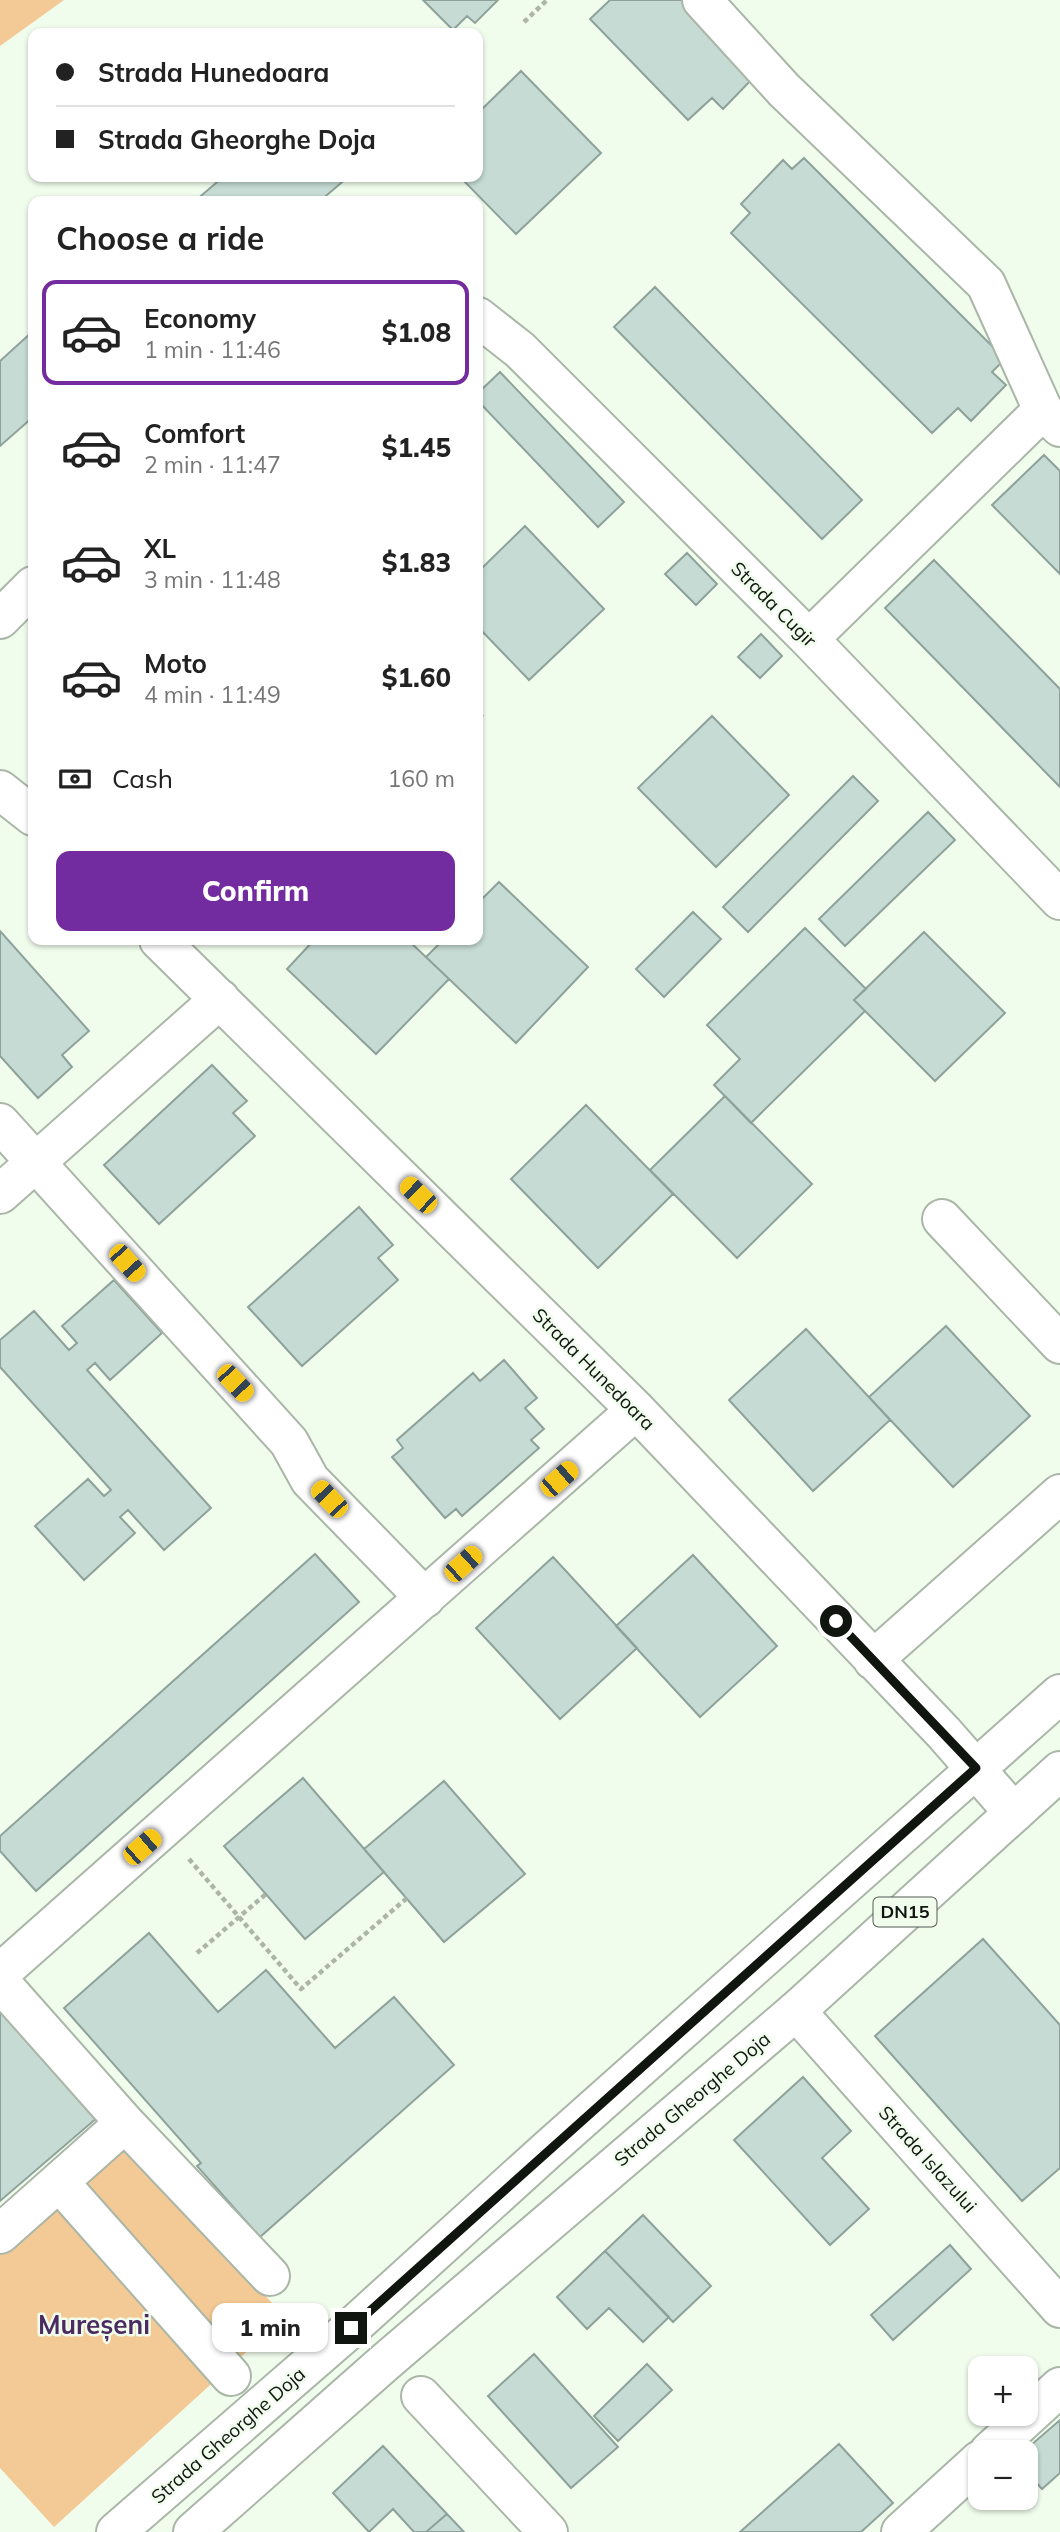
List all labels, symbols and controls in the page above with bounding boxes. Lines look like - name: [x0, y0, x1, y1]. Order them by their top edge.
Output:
- text: Strada Hunedoara: [98, 56, 329, 89]
- text: Strada Gheorghe Doja: [98, 123, 376, 156]
- text: Choose a ride: [56, 218, 264, 258]
- icon: car: [60, 301, 123, 364]
- text: Economy: [144, 302, 256, 335]
- text: $1.08: [382, 316, 451, 349]
- text: 1 min · 11:46: [144, 335, 281, 364]
- icon: car: [60, 416, 123, 479]
- text: Comfort: [144, 417, 245, 450]
- text: $1.45: [382, 431, 451, 464]
- text: 2 min · 11:47: [144, 450, 281, 479]
- icon: car: [60, 531, 123, 594]
- text: XL: [144, 532, 176, 565]
- text: $1.83: [382, 546, 451, 579]
- street label: Strada Cugir: [726, 556, 822, 652]
- text: 3 min · 11:48: [144, 565, 281, 594]
- icon: car: [60, 646, 123, 709]
- text: Moto: [144, 647, 207, 680]
- text: $1.60: [382, 661, 451, 694]
- text: 4 min · 11:49: [144, 680, 281, 709]
- icon: cash: [56, 760, 94, 798]
- text: Cash: [112, 762, 173, 795]
- text: 160 m: [387, 764, 455, 793]
- button: Confirm: [56, 851, 455, 931]
- car: [396, 1173, 441, 1217]
- car: [106, 1240, 149, 1286]
- street label: Strada Hunedoara: [528, 1303, 660, 1435]
- car: [213, 1360, 258, 1406]
- car: [537, 1457, 582, 1501]
- car: [307, 1477, 352, 1521]
- car: [441, 1542, 486, 1586]
- route start: [820, 1605, 852, 1637]
- car: [120, 1825, 165, 1869]
- road number: DN15: [874, 1898, 936, 1926]
- street label: Strada Gheorghe Doja: [609, 2027, 775, 2171]
- street label: Strada Islazului: [874, 2101, 982, 2217]
- callout: 1 min: [211, 2304, 326, 2352]
- district label: Mureșeni: [38, 2308, 150, 2342]
- route end: [335, 2312, 367, 2344]
- text: 1 min: [239, 2313, 301, 2342]
- map controls: [968, 2356, 1038, 2510]
- button: +: [968, 2356, 1038, 2426]
- street label: Strada Gheorghe Doja: [146, 2362, 310, 2508]
- button: −: [968, 2440, 1038, 2510]

